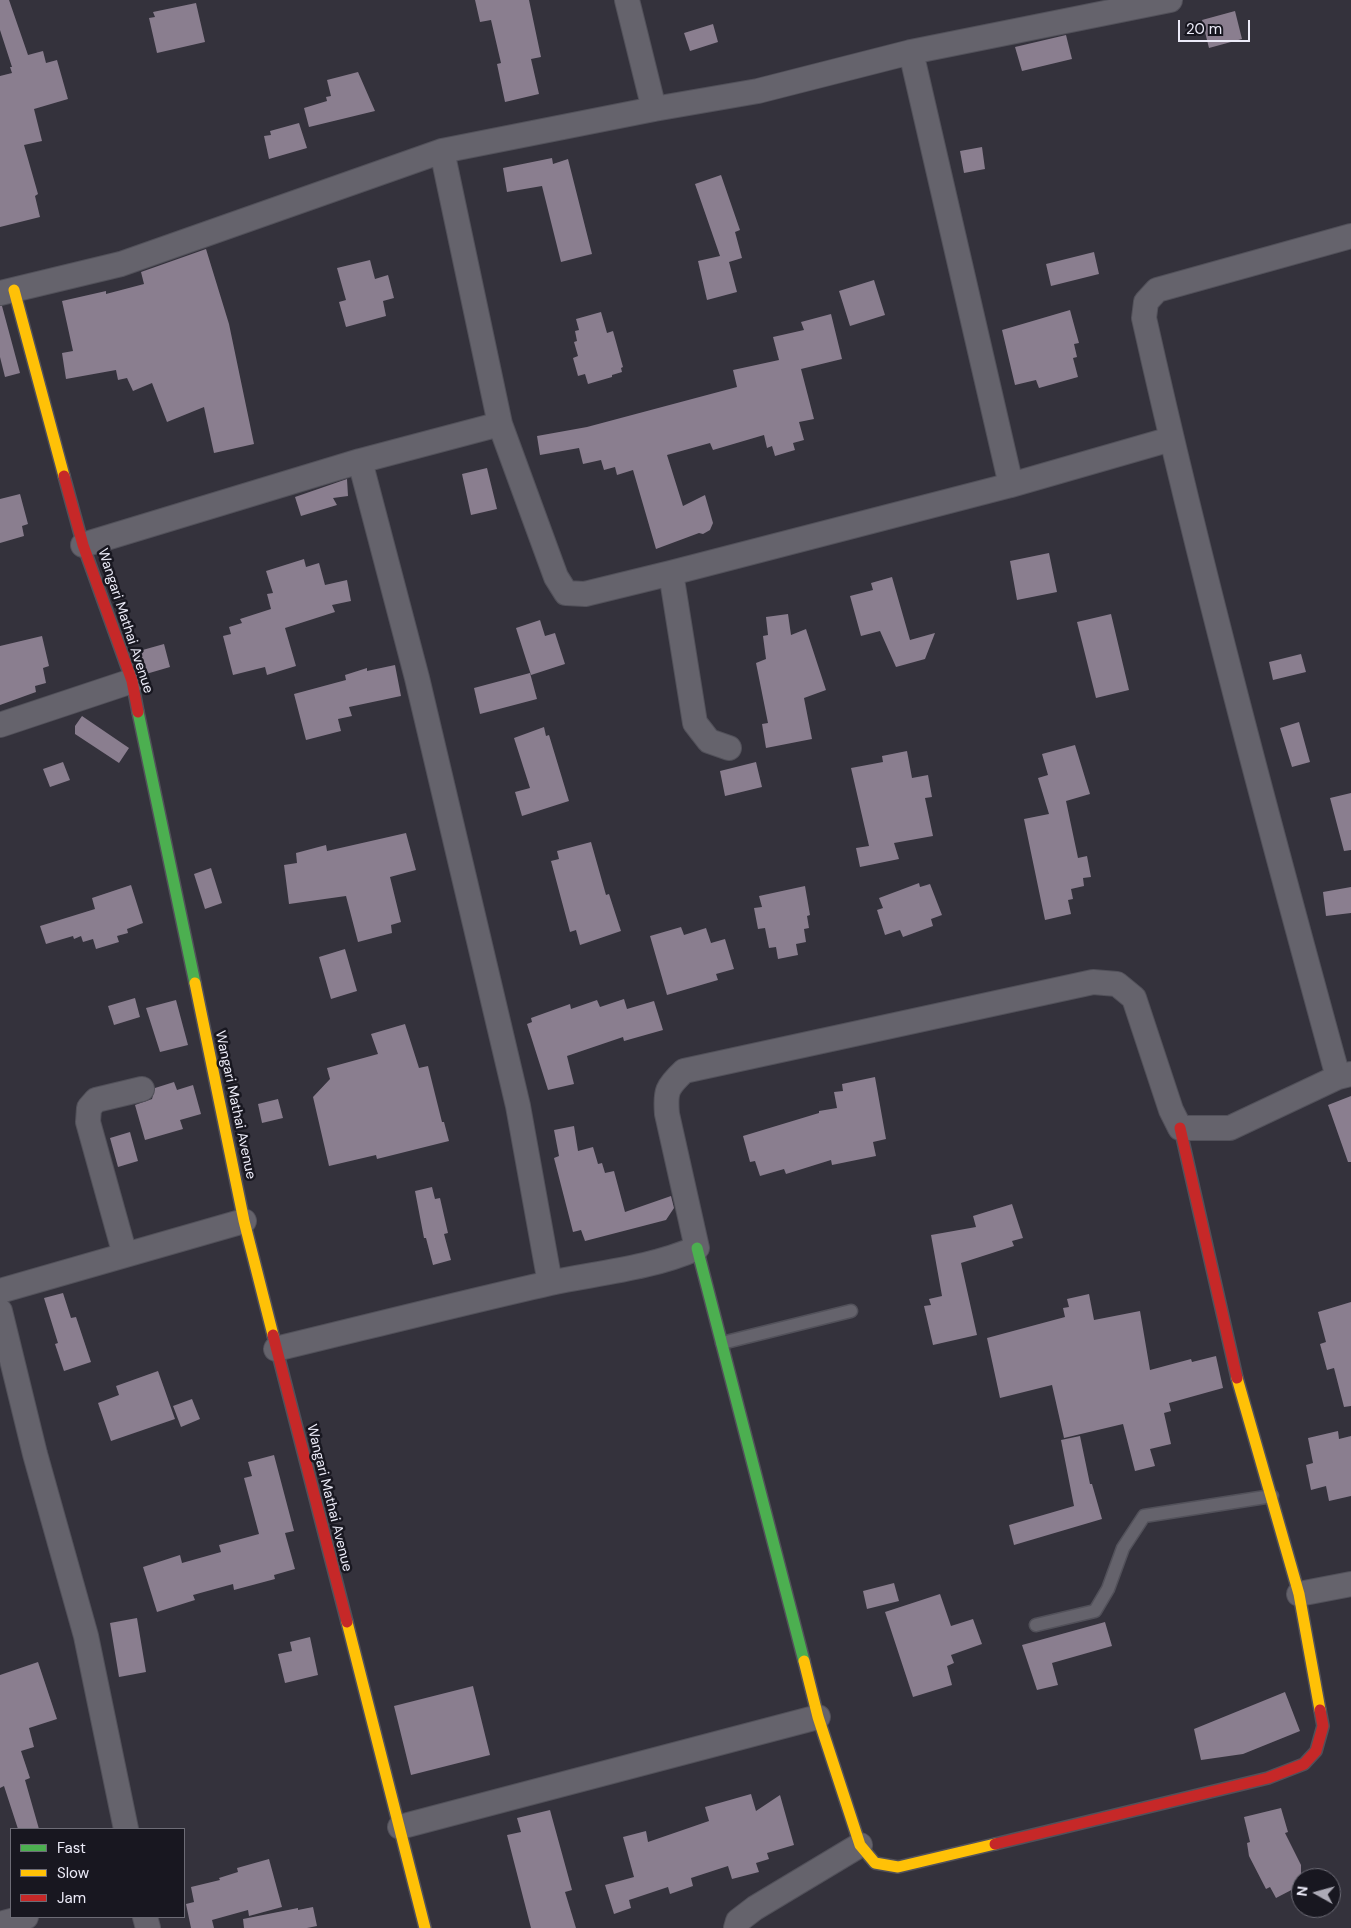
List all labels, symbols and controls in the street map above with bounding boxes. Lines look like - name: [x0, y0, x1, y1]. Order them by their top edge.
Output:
- scale bar: [1181, 10, 1254, 42]
- text: 20 m: [1186, 19, 1222, 39]
- street label: Wangari Mathai Avenue: [94, 546, 156, 696]
- street label: Wangari Mathai Avenue: [211, 1029, 259, 1181]
- street label: Wangari Mathai Avenue: [303, 1423, 355, 1573]
- legend: [10, 1828, 185, 1918]
- text: Fast: [57, 1838, 86, 1858]
- text: Slow: [57, 1863, 89, 1883]
- north arrow: [1291, 1868, 1341, 1918]
- text: N: [1293, 1885, 1312, 1897]
- text: Jam: [57, 1888, 86, 1908]

